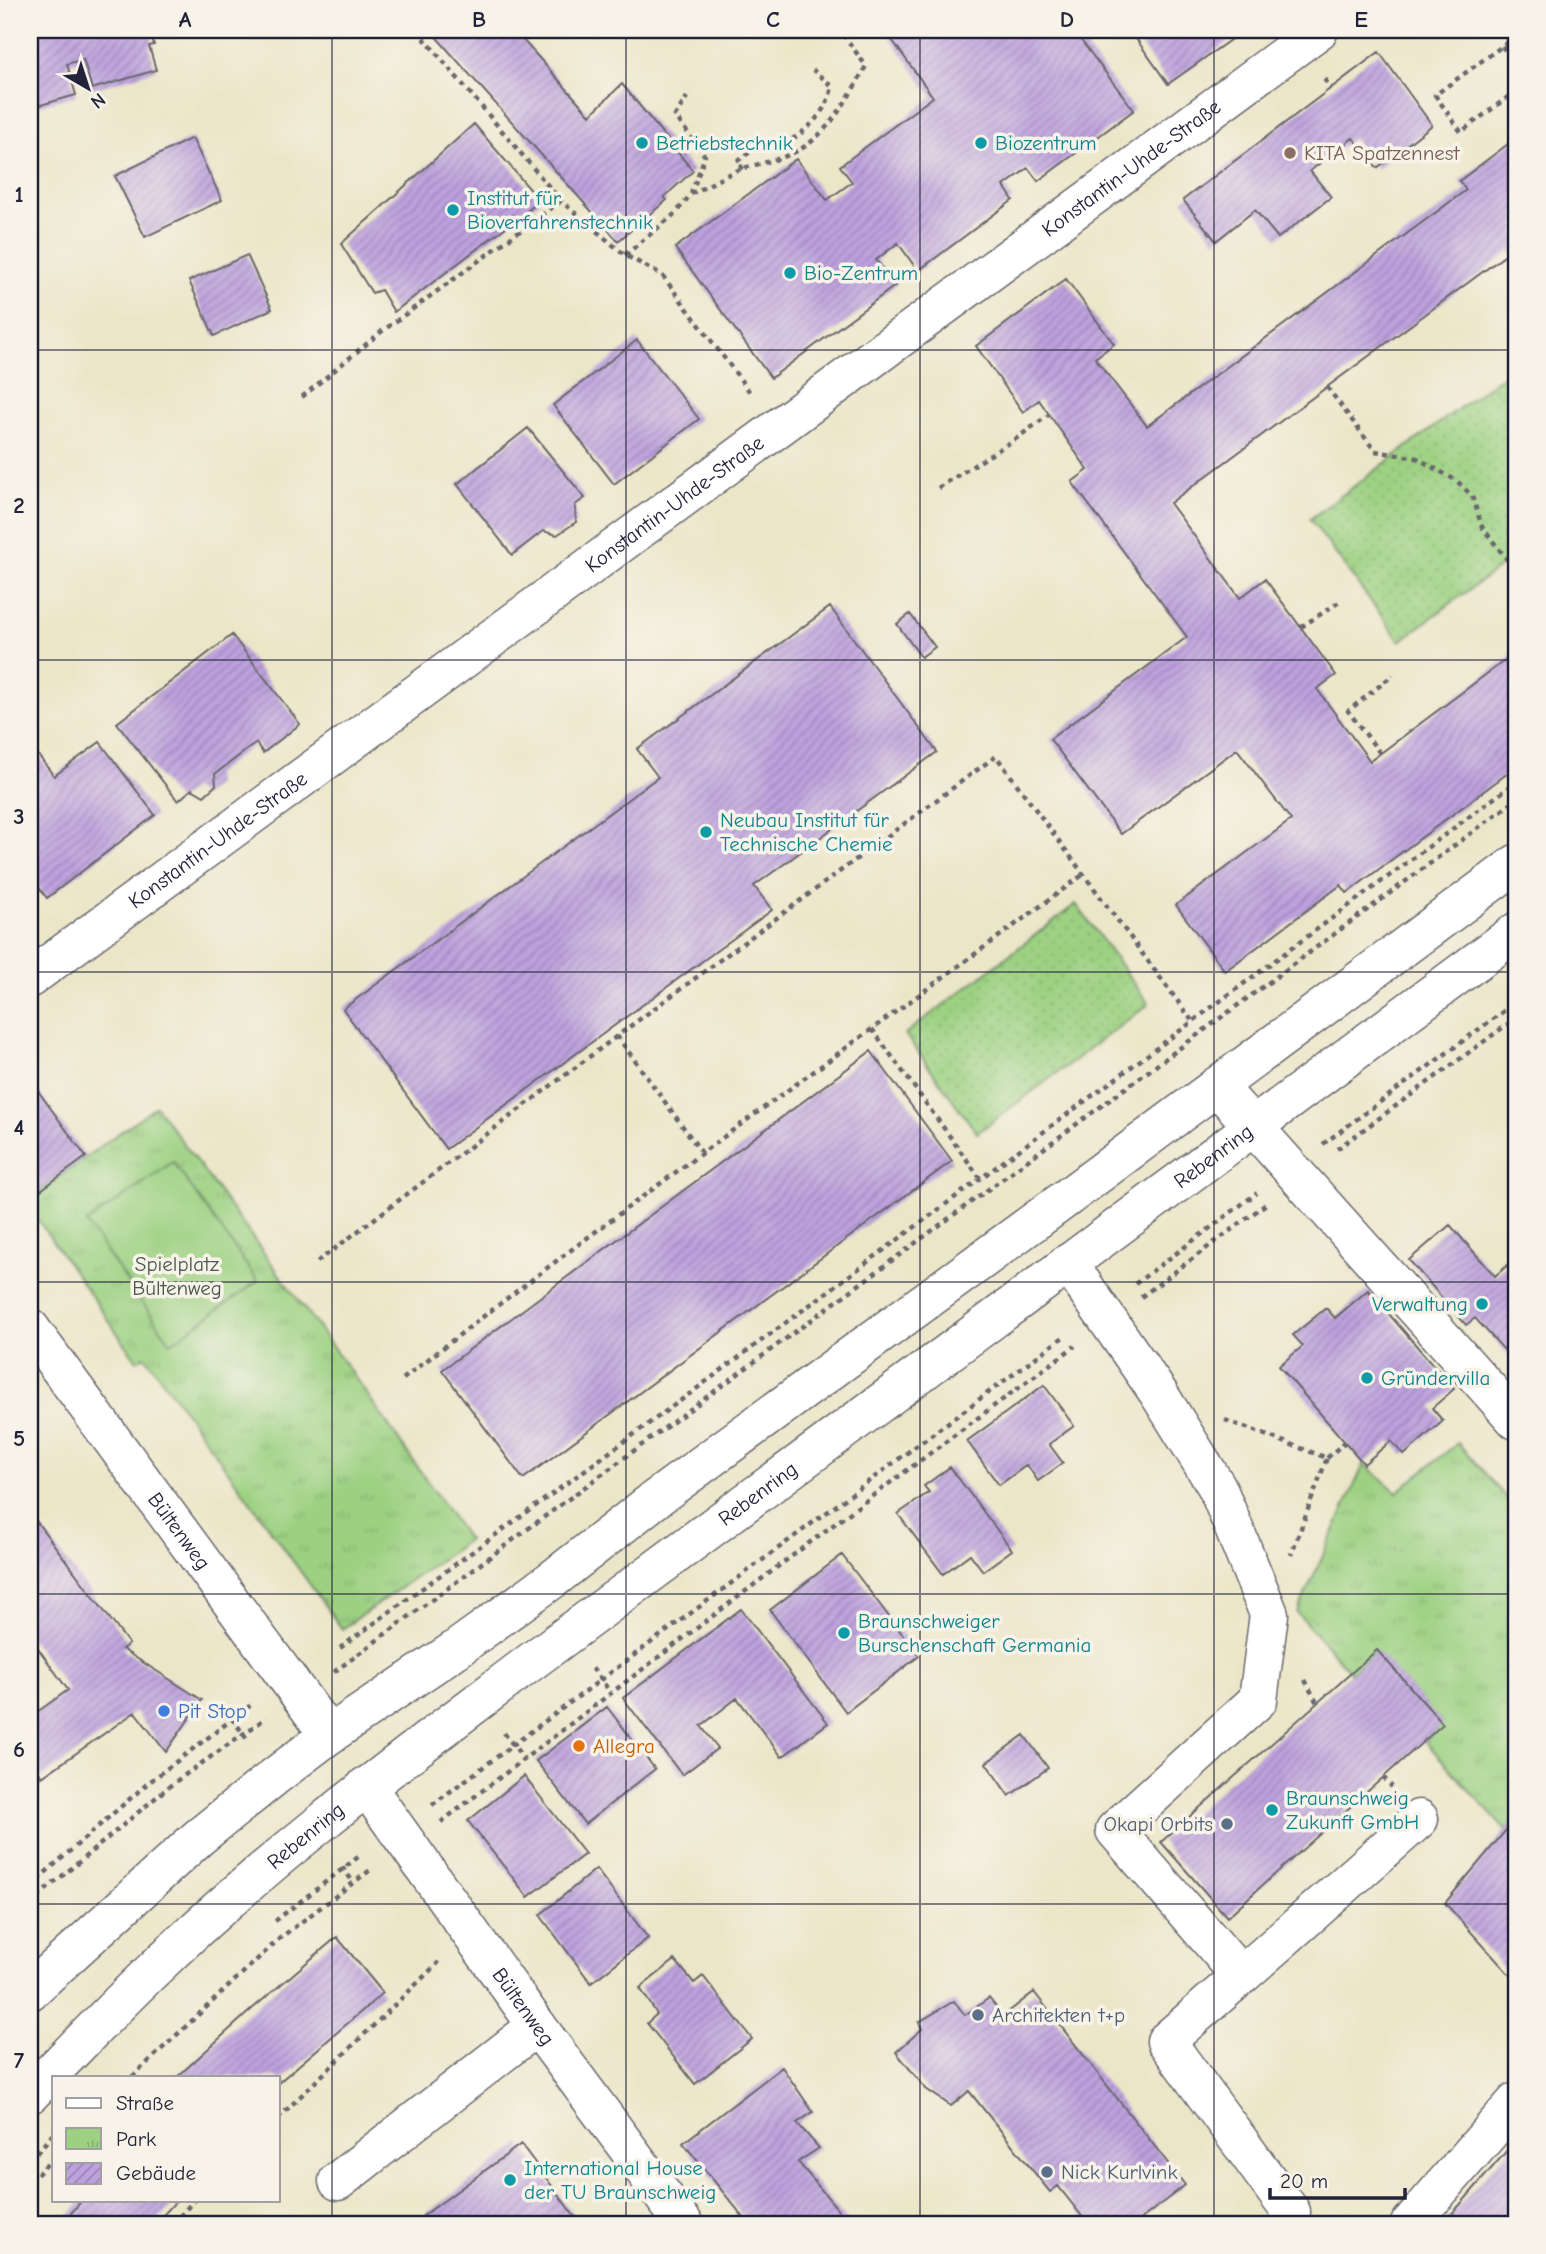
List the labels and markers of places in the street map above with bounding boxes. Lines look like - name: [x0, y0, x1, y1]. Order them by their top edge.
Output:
- place label: Betriebstechnik: [656, 131, 793, 155]
- place label: Biozentrum: [995, 131, 1097, 155]
- marker: Betriebstechnik: [634, 135, 650, 151]
- marker: Biozentrum: [973, 135, 989, 151]
- place label: KITA Spatzennest: [1304, 141, 1461, 165]
- marker: KITA Spatzennest: [1282, 145, 1298, 161]
- place label: Institut für Bioverfahrenstechnik: [467, 186, 653, 234]
- marker: Institut für Bioverfahrenstechnik: [445, 202, 461, 218]
- place label: Bio-Zentrum: [804, 261, 918, 285]
- marker: Bio-Zentrum: [782, 265, 798, 281]
- place label: Neubau Institut für Technische Chemie: [720, 808, 892, 856]
- marker: Neubau Institut für Technische Chemie: [698, 824, 714, 840]
- place label: Verwaltung: [1372, 1292, 1468, 1316]
- marker: Verwaltung: [1474, 1296, 1490, 1312]
- place label: Gründervilla: [1381, 1366, 1490, 1390]
- marker: Gründervilla: [1359, 1370, 1375, 1386]
- place label: Braunschweiger Burschenschaft Germania: [858, 1609, 1091, 1657]
- marker: Braunschweiger Burschenschaft Germania: [836, 1625, 852, 1641]
- place label: Pit Stop: [178, 1699, 247, 1723]
- marker: Pit Stop: [156, 1703, 172, 1719]
- place label: Allegra: [593, 1734, 655, 1758]
- marker: Allegra: [571, 1738, 587, 1754]
- place label: Braunschweig Zukunft GmbH: [1286, 1786, 1419, 1834]
- marker: Braunschweig Zukunft GmbH: [1264, 1802, 1280, 1818]
- place label: Okapi Orbits: [1103, 1812, 1213, 1836]
- marker: Okapi Orbits: [1219, 1816, 1235, 1832]
- place label: Architekten t+p: [992, 2003, 1125, 2027]
- marker: Architekten t+p: [970, 2007, 986, 2023]
- place label: International House der TU Braunschweig: [524, 2156, 716, 2204]
- place label: Nick Kurlvink: [1061, 2160, 1178, 2184]
- marker: Nick Kurlvink: [1039, 2164, 1055, 2180]
- marker: International House der TU Braunschweig: [502, 2172, 518, 2188]

